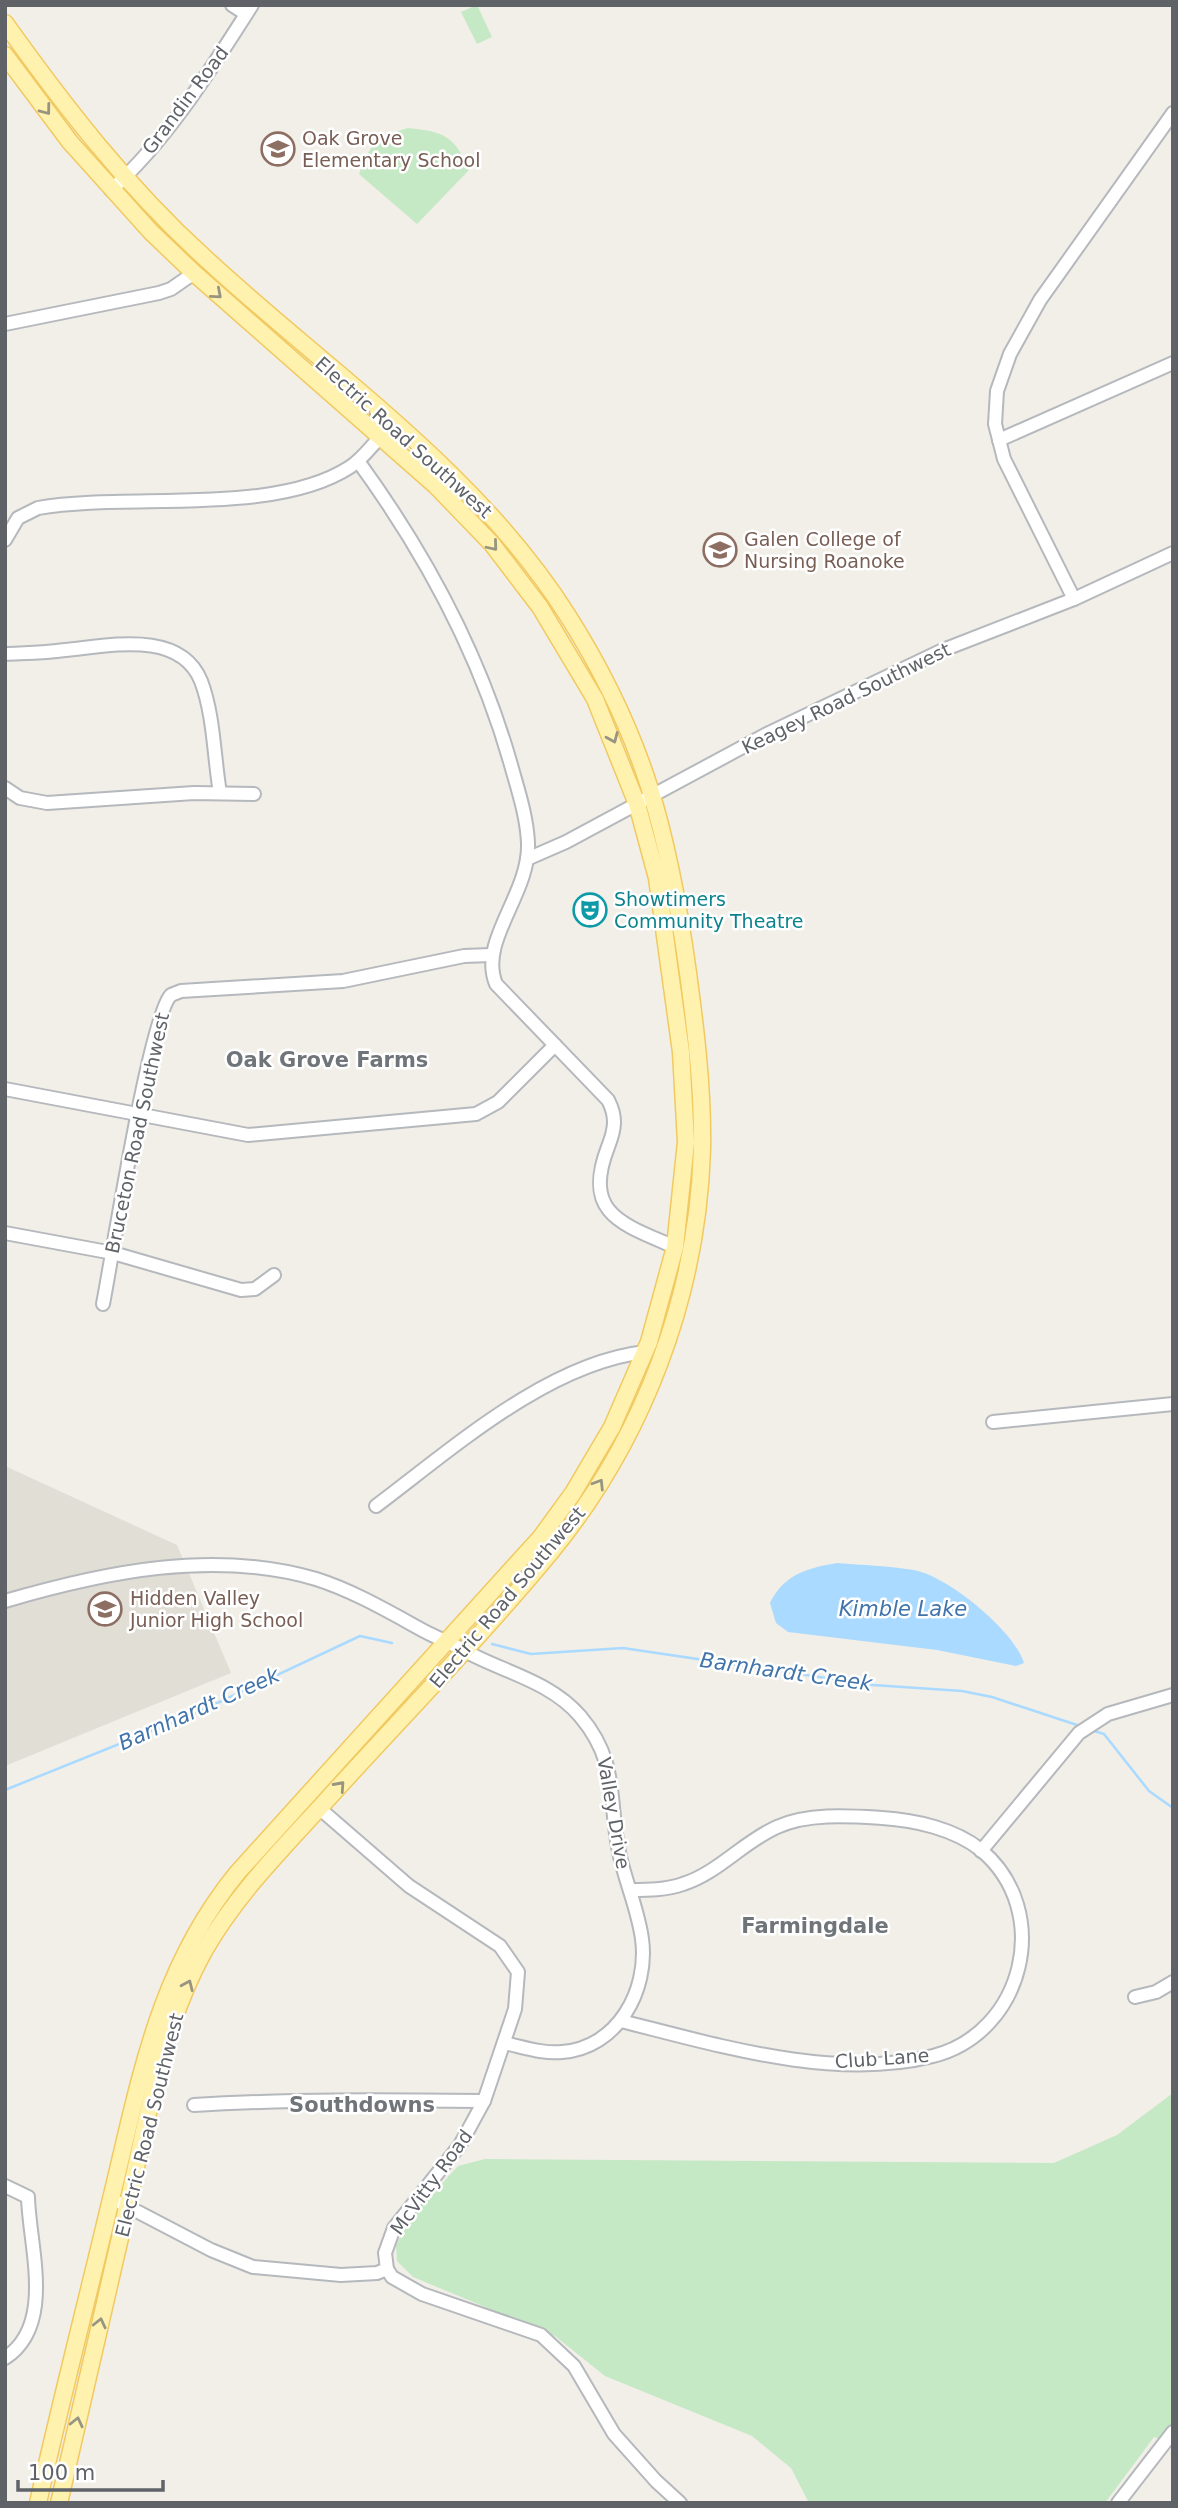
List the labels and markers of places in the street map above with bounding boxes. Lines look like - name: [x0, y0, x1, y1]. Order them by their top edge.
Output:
- place label: Oak Grove Elementary School: [302, 127, 480, 171]
- school or university icon: Oak Grove Elementary School: [259, 130, 297, 168]
- place label: Galen College of Nursing Roanoke: [744, 528, 905, 572]
- school or university icon: Galen College of Nursing Roanoke: [701, 531, 739, 569]
- place label: Showtimers Community Theatre: [614, 888, 804, 932]
- theatre icon: Showtimers Community Theatre: [571, 891, 609, 929]
- place label: Hidden Valley Junior High School: [129, 1587, 303, 1631]
- school or university icon: Hidden Valley Junior High School: [86, 1590, 124, 1628]

